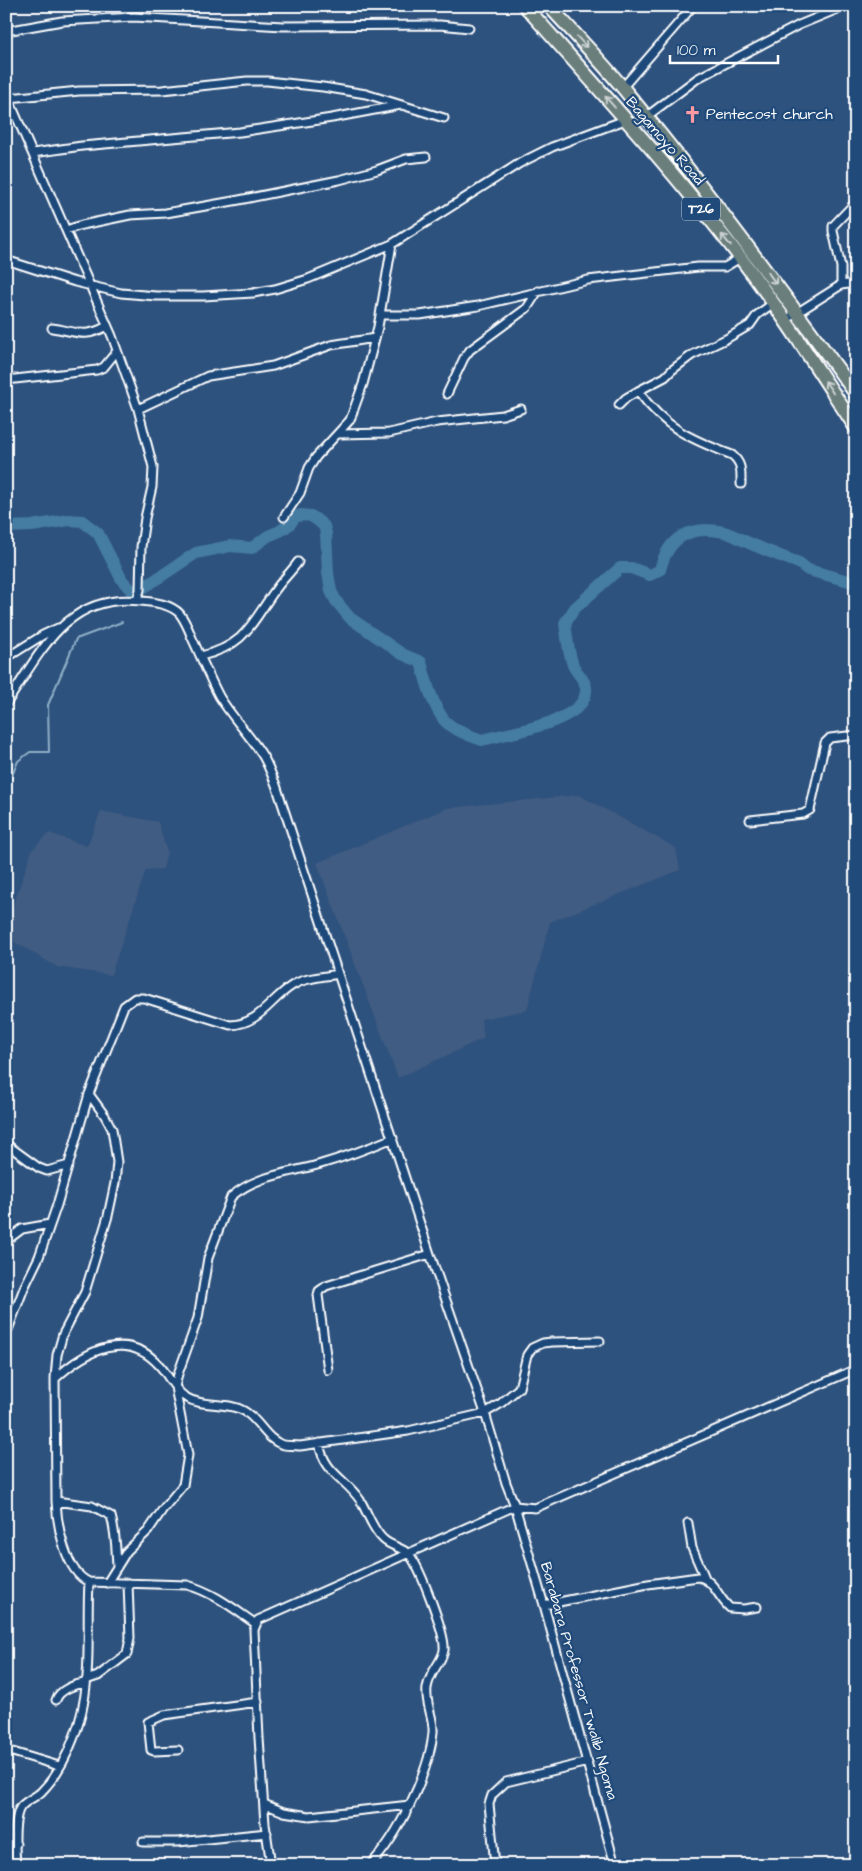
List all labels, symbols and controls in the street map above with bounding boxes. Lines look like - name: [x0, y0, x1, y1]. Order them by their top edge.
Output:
- scale bar: [670, 32, 777, 64]
- one-way arrow: [576, 36, 588, 49]
- text: 100 m: [677, 40, 716, 61]
- street label: Bagamoyo Road: [620, 92, 710, 191]
- one-way arrow: [604, 95, 616, 108]
- church icon: Pentecost church: [682, 104, 702, 124]
- place label: Pentecost church: [706, 104, 833, 125]
- road number: T26: [682, 198, 720, 220]
- one-way arrow: [720, 233, 731, 246]
- one-way arrow: [767, 270, 777, 284]
- one-way arrow: [824, 380, 834, 394]
- street label: Barabara Professor Twalib Ngoma: [534, 1560, 623, 1803]

